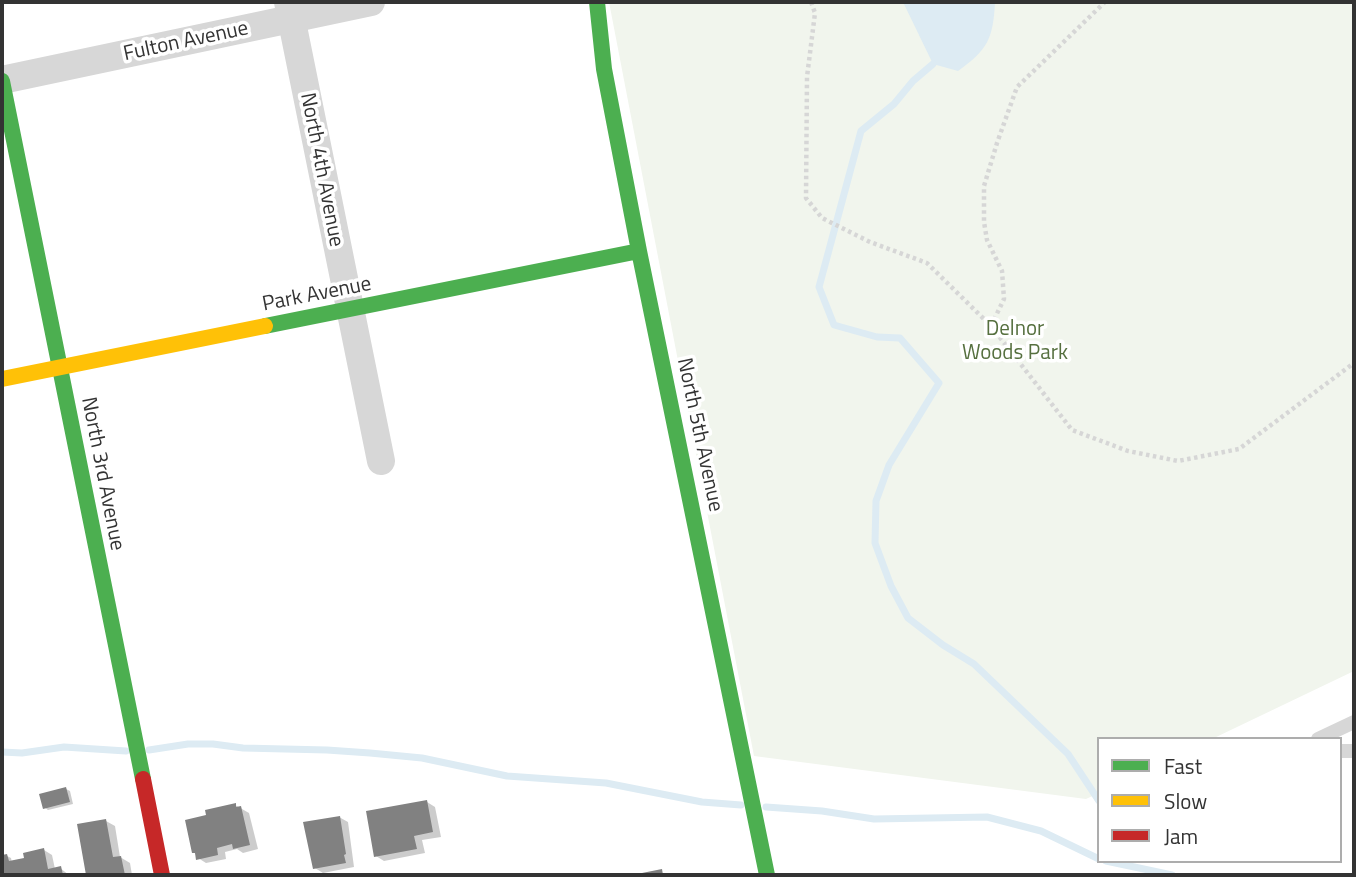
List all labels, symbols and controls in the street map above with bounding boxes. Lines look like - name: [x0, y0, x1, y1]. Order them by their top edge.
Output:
- street label: Fulton Avenue: [121, 17, 251, 67]
- street label: North 4th Avenue: [294, 91, 348, 249]
- street label: Park Avenue: [260, 272, 374, 318]
- park label: Delnor Woods Park: [962, 317, 1068, 367]
- street label: North 5th Avenue: [670, 356, 728, 514]
- street label: North 3rd Avenue: [75, 395, 129, 553]
- legend: [1097, 737, 1342, 863]
- text: Fast: [1164, 750, 1202, 782]
- text: Slow: [1164, 785, 1207, 817]
- text: Jam: [1164, 820, 1198, 852]

